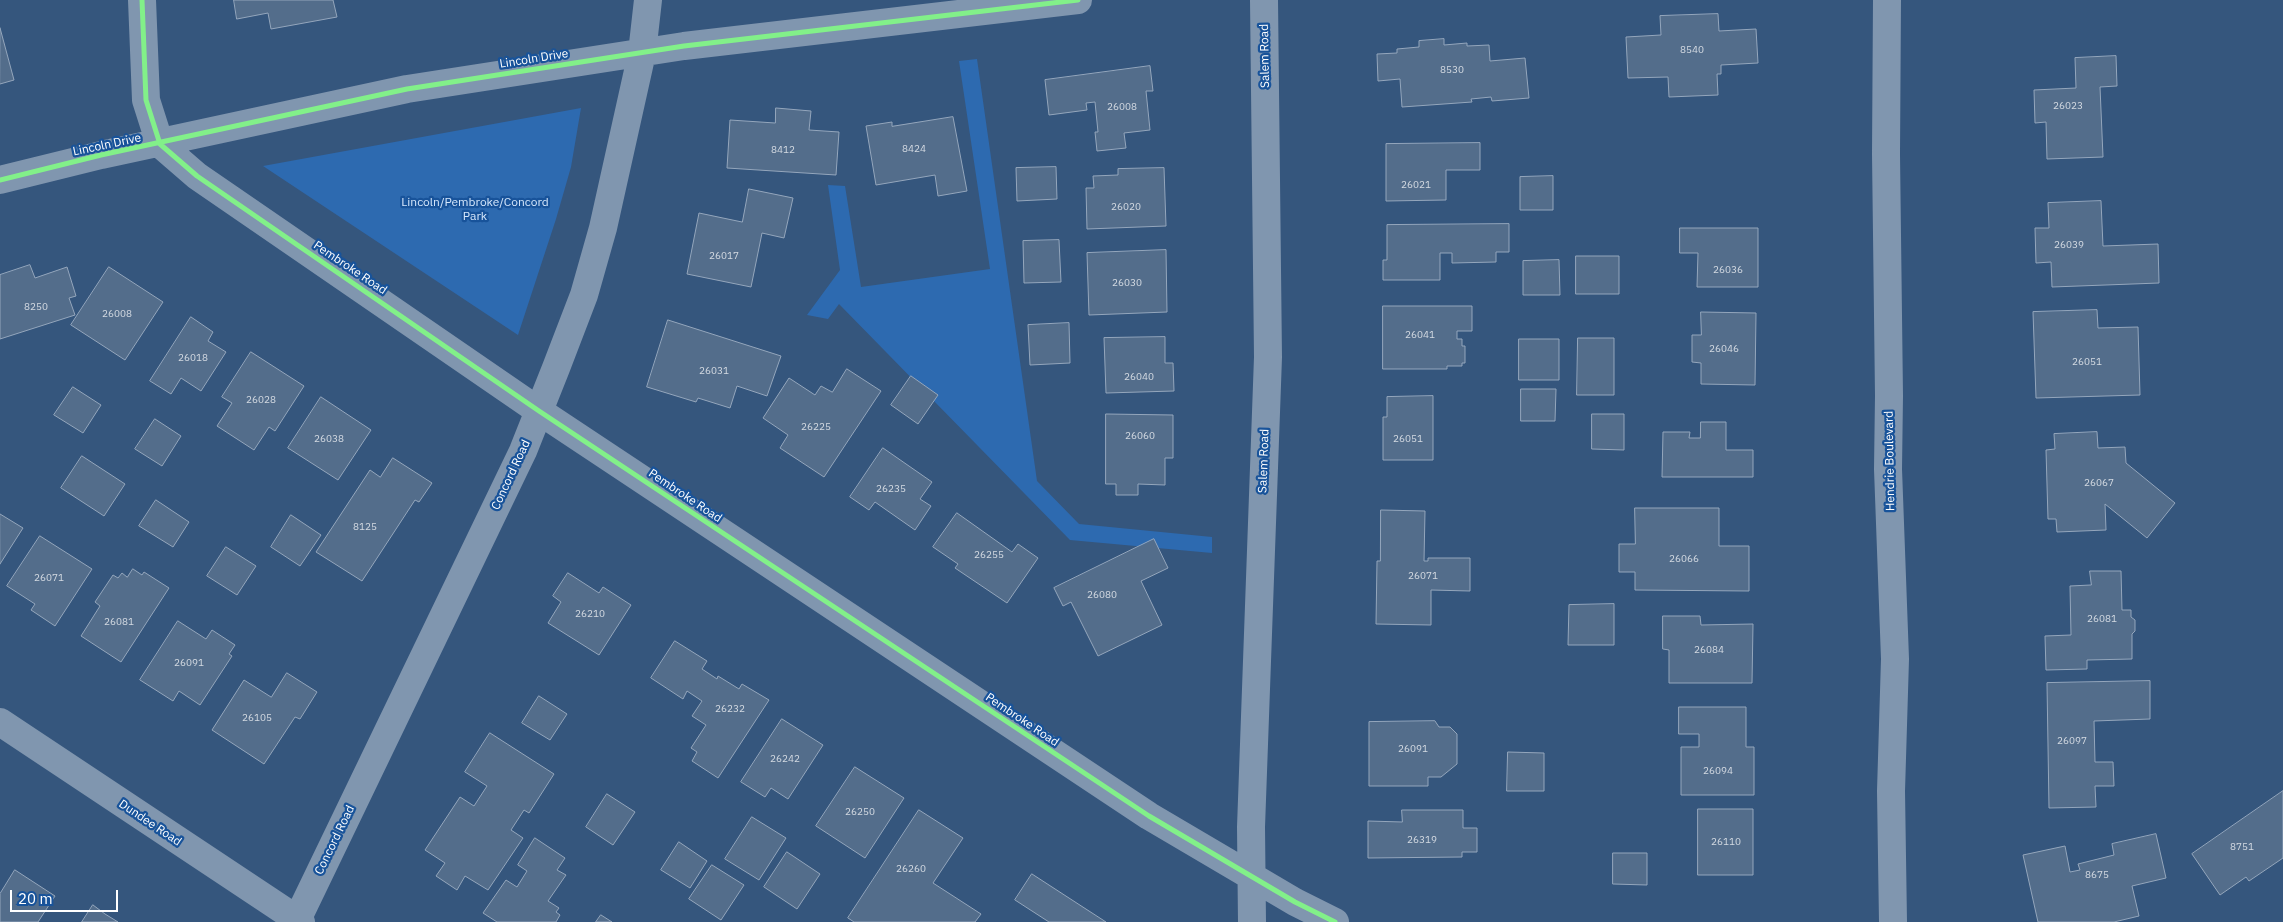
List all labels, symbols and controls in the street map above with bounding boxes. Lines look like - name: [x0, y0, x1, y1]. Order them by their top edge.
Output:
- street label: Salem Road: [1257, 24, 1273, 88]
- house number: 8540: [1680, 44, 1704, 56]
- street label: Lincoln Drive: [499, 46, 569, 72]
- house number: 8530: [1440, 64, 1464, 76]
- house number: 26023: [2053, 100, 2083, 112]
- house number: 26008: [1107, 101, 1137, 113]
- street label: Lincoln Drive: [72, 131, 142, 159]
- house number: 8424: [902, 143, 926, 155]
- house number: 8412: [771, 144, 795, 156]
- house number: 26021: [1401, 179, 1431, 191]
- park label: Lincoln/Pembroke/Concord Park: [401, 196, 549, 224]
- house number: 26020: [1111, 201, 1141, 213]
- street label: Pembroke Road: [311, 238, 389, 298]
- house number: 26039: [2054, 239, 2084, 251]
- house number: 26017: [709, 250, 739, 262]
- house number: 26036: [1713, 264, 1743, 276]
- house number: 26030: [1112, 277, 1142, 289]
- house number: 8250: [24, 301, 48, 313]
- house number: 26008: [102, 308, 132, 320]
- house number: 26041: [1405, 329, 1435, 341]
- house number: 26046: [1709, 343, 1739, 355]
- house number: 26018: [178, 352, 208, 364]
- house number: 26051: [2072, 356, 2102, 368]
- house number: 26031: [699, 365, 729, 377]
- house number: 26040: [1124, 371, 1154, 383]
- house number: 26028: [246, 394, 276, 406]
- street label: Hendrie Boulevard: [1882, 411, 1898, 511]
- house number: 26225: [801, 421, 831, 433]
- street label: Salem Road: [1256, 429, 1272, 493]
- house number: 26060: [1125, 430, 1155, 442]
- house number: 26038: [314, 433, 344, 445]
- house number: 26051: [1393, 433, 1423, 445]
- street label: Concord Road: [489, 438, 533, 512]
- street label: Pembroke Road: [646, 466, 724, 526]
- house number: 26067: [2084, 477, 2114, 489]
- house number: 26235: [876, 483, 906, 495]
- house number: 8125: [353, 521, 377, 533]
- house number: 26255: [974, 549, 1004, 561]
- house number: 26066: [1669, 553, 1699, 565]
- house number: 26071: [1408, 570, 1438, 582]
- house number: 26071: [34, 572, 64, 584]
- house number: 26080: [1087, 589, 1117, 601]
- house number: 26210: [575, 608, 605, 620]
- house number: 26081: [2087, 613, 2117, 625]
- house number: 26081: [104, 616, 134, 628]
- house number: 26084: [1694, 644, 1724, 656]
- house number: 26091: [174, 657, 204, 669]
- street label: Pembroke Road: [983, 690, 1061, 750]
- house number: 26232: [715, 703, 745, 715]
- house number: 26105: [242, 712, 272, 724]
- house number: 26097: [2057, 735, 2087, 747]
- house number: 26091: [1398, 743, 1428, 755]
- house number: 26242: [770, 753, 800, 765]
- house number: 26094: [1703, 765, 1733, 777]
- street label: Dundee Road: [116, 797, 184, 849]
- street label: Concord Road: [312, 803, 358, 877]
- house number: 26250: [845, 806, 875, 818]
- house number: 26319: [1407, 834, 1437, 846]
- house number: 26110: [1711, 836, 1741, 848]
- house number: 8751: [2230, 841, 2254, 853]
- house number: 26260: [896, 863, 926, 875]
- house number: 8675: [2085, 869, 2109, 881]
- scale bar: [12, 880, 120, 912]
- text: 20 m: [18, 889, 53, 908]

